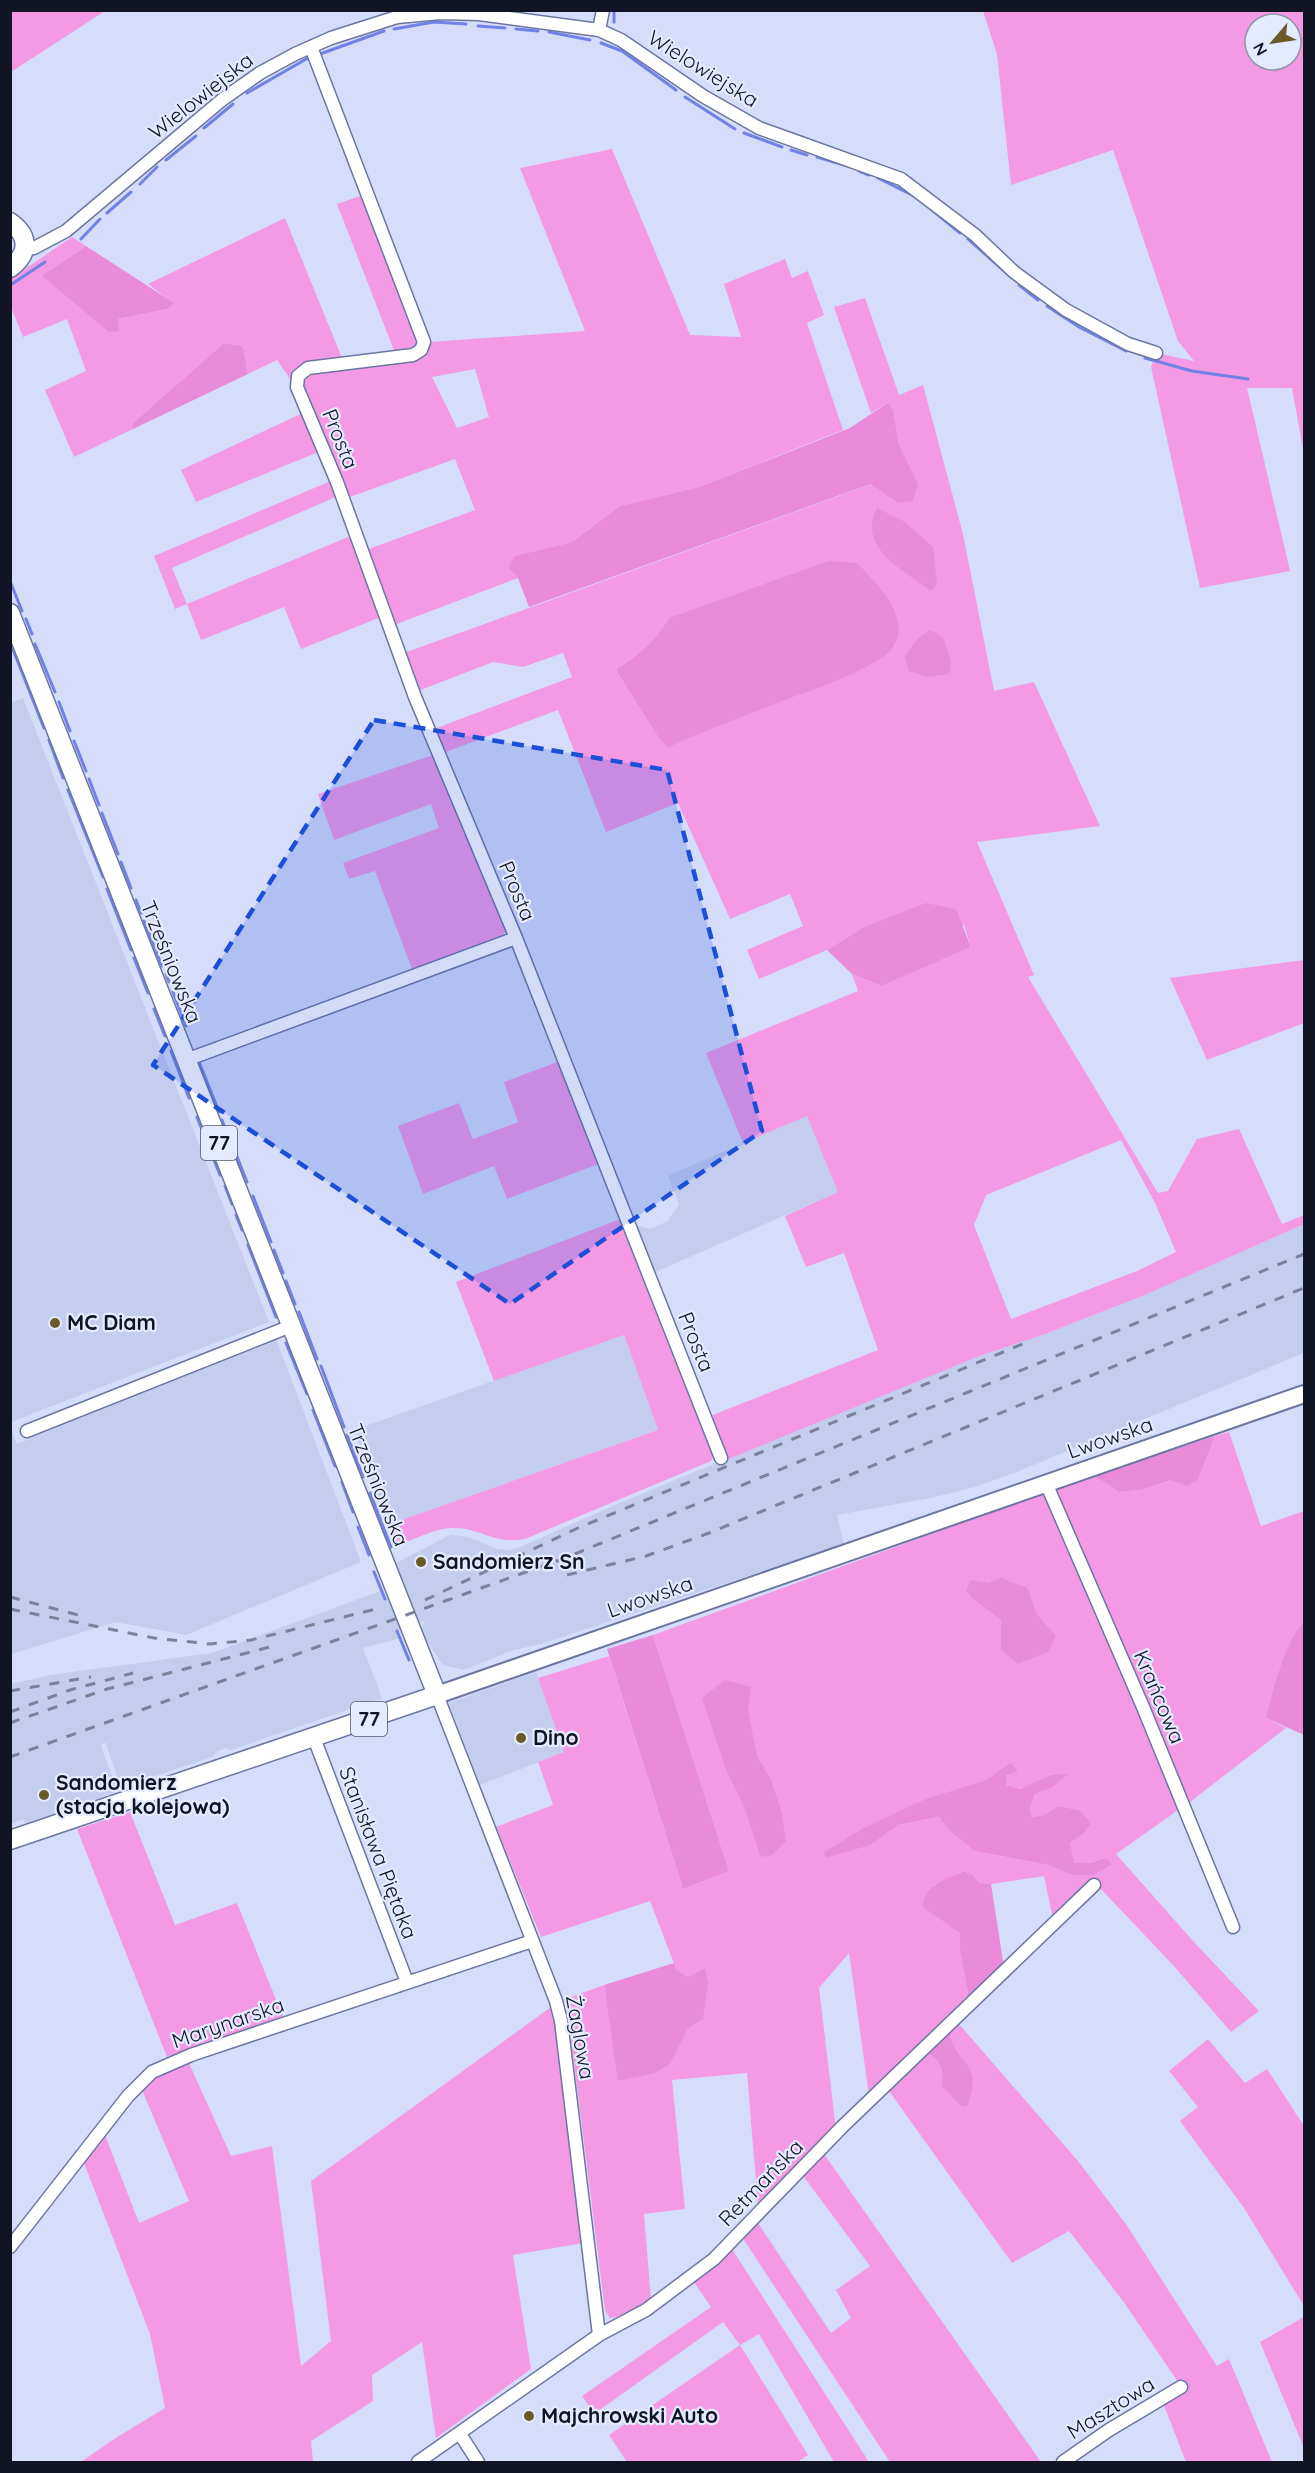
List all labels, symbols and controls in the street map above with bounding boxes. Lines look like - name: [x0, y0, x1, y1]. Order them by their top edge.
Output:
- north arrow: [1243, 12, 1303, 72]
- street label: Wielowiejska: [643, 24, 764, 112]
- text: N: [1248, 39, 1271, 59]
- street label: Wielowiejska: [143, 46, 258, 144]
- street label: Prosta: [317, 405, 365, 472]
- street label: Prosta: [494, 857, 542, 924]
- street label: Trześniowska: [136, 897, 208, 1027]
- road number: 77: [201, 1126, 237, 1160]
- street label: Prosta: [673, 1308, 721, 1375]
- place label: MC Diam: [67, 1309, 156, 1335]
- marker: MC Diam: [48, 1316, 62, 1330]
- street label: Lwowska: [1063, 1410, 1156, 1464]
- street label: Trześniowska: [343, 1420, 415, 1550]
- place label: Sandomierz Sn: [433, 1548, 584, 1574]
- marker: Sandomierz Sn: [414, 1555, 428, 1569]
- street label: Lwowska: [603, 1569, 696, 1623]
- street label: Krańcowa: [1129, 1646, 1191, 1747]
- road number: 77: [351, 1702, 387, 1736]
- place label: Dino: [533, 1724, 579, 1750]
- marker: Dino: [514, 1731, 528, 1745]
- street label: Stanisława Piętaka: [334, 1763, 424, 1942]
- place label: Sandomierz (stacja kolejowa): [56, 1769, 229, 1819]
- marker: Sandomierz (stacja kolejowa): [37, 1788, 51, 1802]
- street label: Marynarska: [168, 1991, 287, 2053]
- street label: Żaglowa: [561, 1993, 601, 2081]
- street label: Retmańska: [712, 2133, 808, 2231]
- street label: Masztowa: [1062, 2370, 1159, 2444]
- place label: Majchrowski Auto: [541, 2402, 718, 2428]
- marker: Majchrowski Auto: [522, 2409, 536, 2423]

